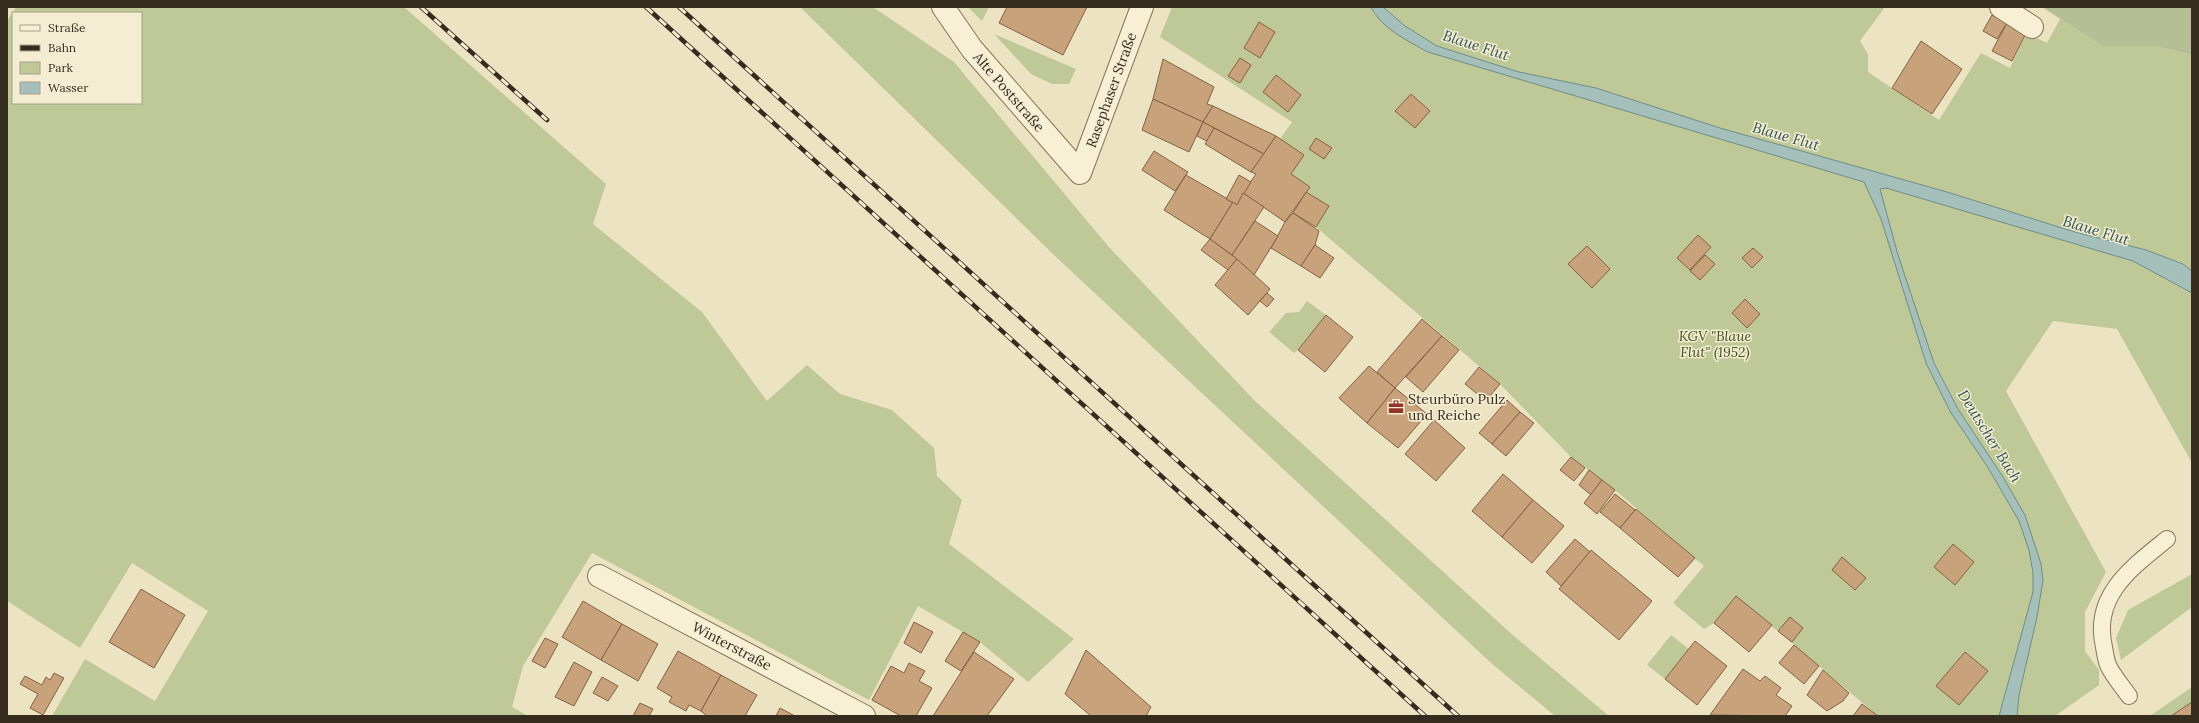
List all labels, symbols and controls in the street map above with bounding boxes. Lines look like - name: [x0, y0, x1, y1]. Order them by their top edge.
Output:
- legend: [12, 12, 142, 104]
- text: Straße: [48, 20, 86, 35]
- water label: Blaue Flut: [1441, 25, 1512, 65]
- street label: Rasephaser Straße: [1082, 29, 1140, 150]
- text: Bahn: [48, 40, 76, 55]
- street label: Alte Poststraße: [969, 48, 1049, 136]
- text: Park: [48, 60, 74, 75]
- text: Wasser: [48, 80, 89, 95]
- water label: Blaue Flut: [1750, 117, 1822, 155]
- water label: Blaue Flut: [2060, 211, 2132, 249]
- park label: KGV "Blaue Flut" (1952): [1679, 327, 1752, 361]
- water label: Deutscher Bach: [1954, 386, 2026, 486]
- place label: Steurbüro Pulz und Reiche: [1408, 390, 1505, 424]
- office icon: Steurbüro Pulz und Reiche: [1387, 398, 1405, 416]
- street label: Winterstraße: [689, 618, 775, 675]

